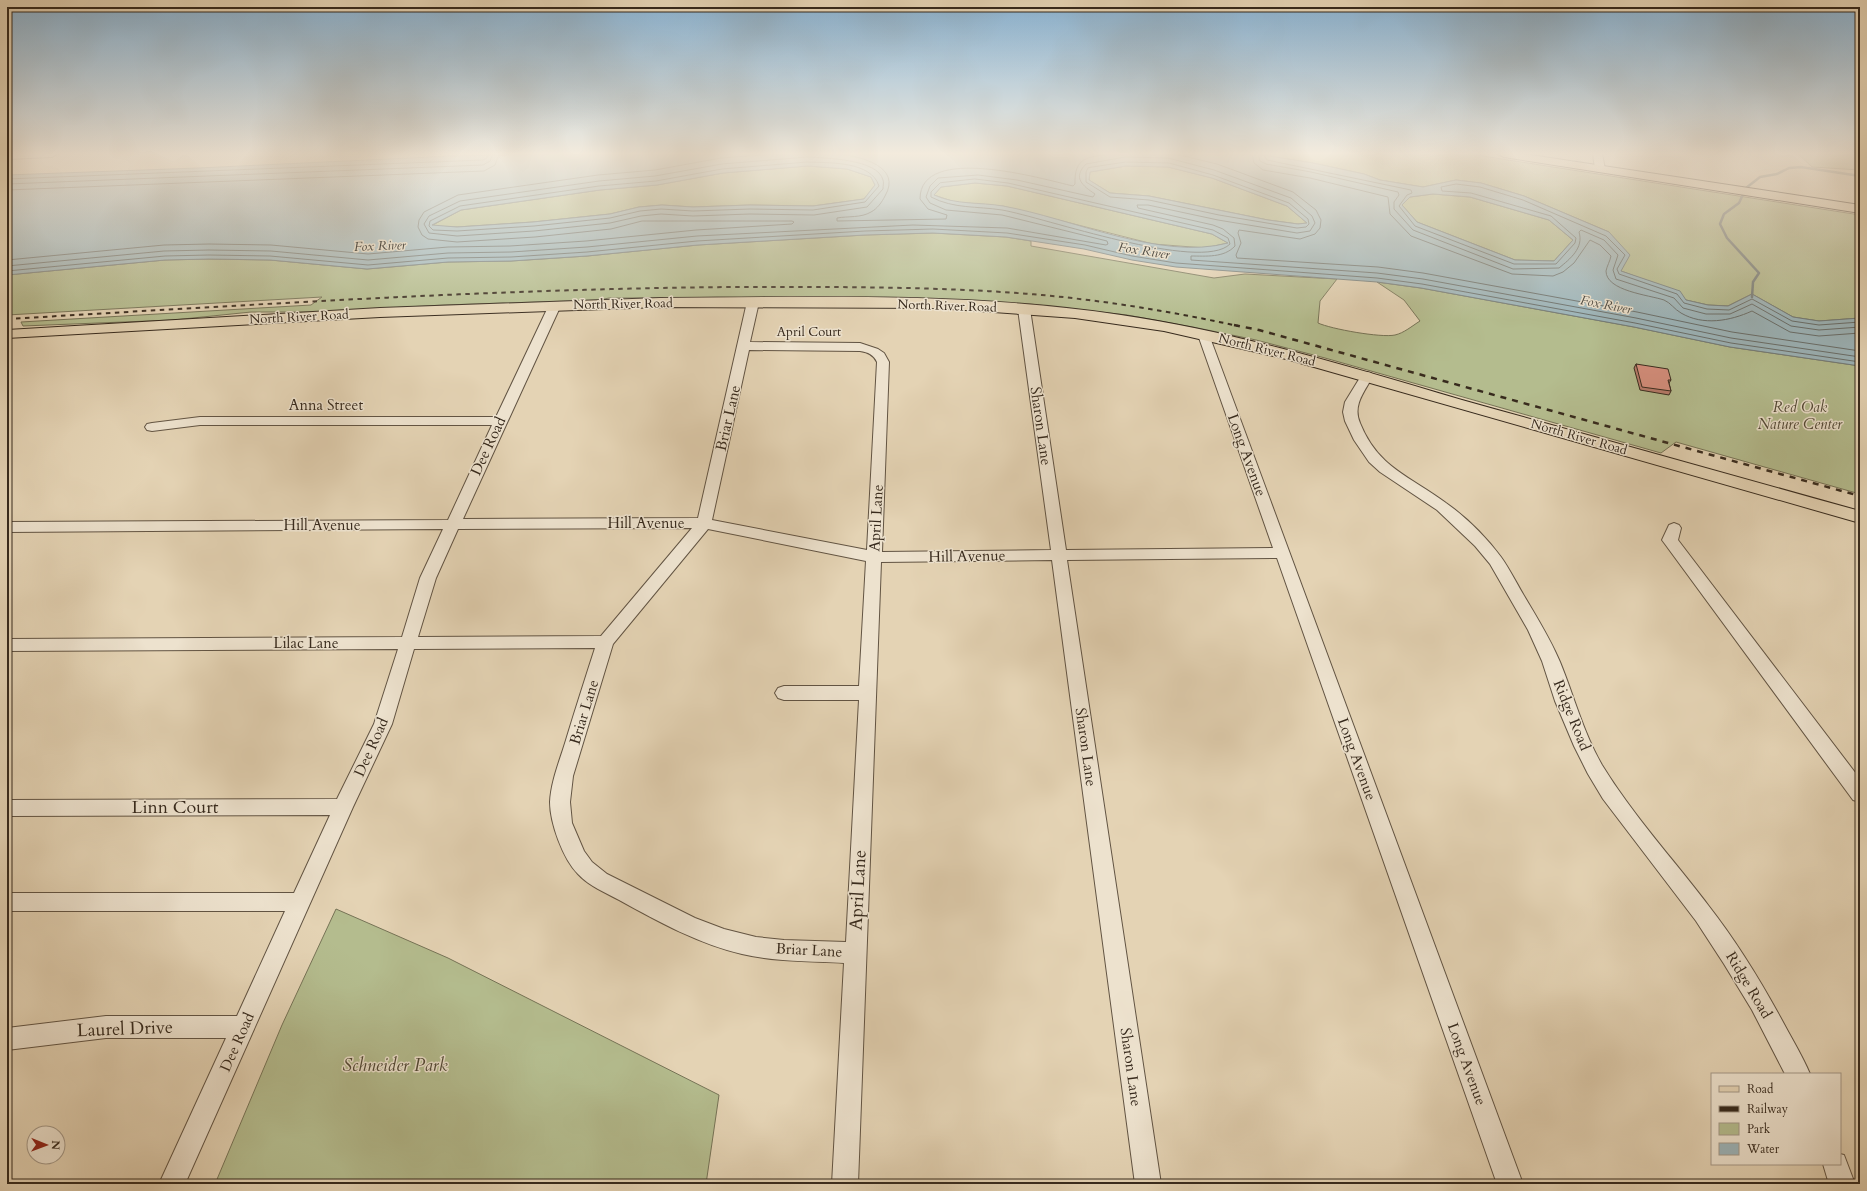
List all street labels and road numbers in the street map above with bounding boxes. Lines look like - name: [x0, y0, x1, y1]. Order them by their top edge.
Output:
- street label: North River Road: [573, 294, 673, 314]
- street label: North River Road: [897, 295, 997, 317]
- street label: North River Road: [249, 305, 349, 329]
- street label: April Court: [777, 323, 841, 341]
- street label: North River Road: [1217, 329, 1318, 371]
- street label: Briar Lane: [711, 383, 745, 453]
- street label: Sharon Lane: [1026, 385, 1056, 467]
- street label: Anna Street: [289, 395, 363, 415]
- street label: Long Avenue: [1223, 411, 1271, 499]
- street label: Dee Road: [466, 413, 510, 479]
- street label: North River Road: [1529, 415, 1629, 459]
- street label: April Lane: [864, 484, 888, 552]
- street label: Hill Avenue: [607, 513, 685, 533]
- street label: Hill Avenue: [283, 515, 361, 535]
- street label: Hill Avenue: [928, 545, 1006, 567]
- street label: Lilac Lane: [273, 633, 339, 653]
- street label: Briar Lane: [565, 677, 603, 747]
- street label: Ridge Road: [1549, 677, 1595, 753]
- street label: Sharon Lane: [1071, 706, 1101, 788]
- street label: Dee Road: [349, 714, 393, 780]
- street label: Long Avenue: [1333, 715, 1381, 803]
- street label: Linn Court: [132, 795, 219, 820]
- street label: April Lane: [843, 849, 873, 931]
- street label: Briar Lane: [775, 938, 843, 962]
- street label: Ridge Road: [1721, 948, 1777, 1022]
- street label: Dee Road: [215, 1009, 259, 1075]
- street label: Laurel Drive: [76, 1015, 174, 1043]
- street label: Long Avenue: [1443, 1020, 1491, 1108]
- street label: Sharon Lane: [1116, 1026, 1146, 1108]

